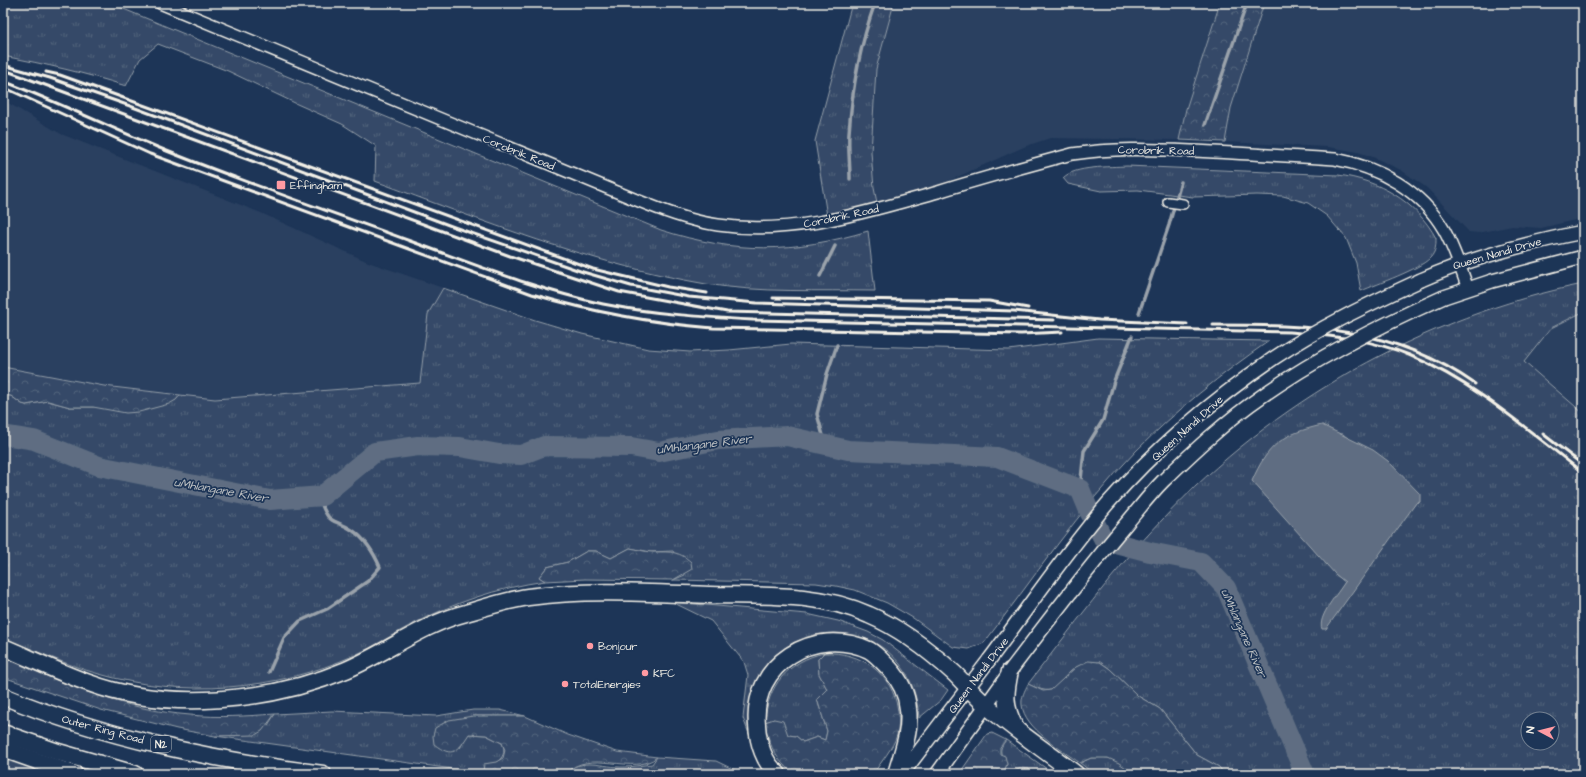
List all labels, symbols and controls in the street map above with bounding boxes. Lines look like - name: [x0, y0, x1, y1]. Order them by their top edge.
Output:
- street label: Corobrik Road: [481, 131, 557, 174]
- street label: Corobrik Road: [1118, 142, 1195, 159]
- place label: Effingham: [290, 178, 342, 194]
- marker: Effingham: [275, 179, 287, 191]
- street label: Corobrik Road: [802, 201, 880, 232]
- street label: Queen Nandi Drive: [1451, 234, 1543, 273]
- street label: Queen Nandi Drive: [1148, 392, 1226, 465]
- water label: uMhlangane River: [656, 430, 754, 460]
- water label: uMhlangane River: [172, 474, 271, 508]
- water label: uMhlangane River: [1215, 586, 1271, 682]
- street label: Queen Nandi Drive: [945, 634, 1012, 716]
- place label: Bonjour: [598, 639, 637, 654]
- marker: Bonjour: [585, 641, 595, 651]
- place label: KFC: [653, 666, 675, 681]
- marker: KFC: [640, 668, 650, 678]
- place label: TotalEnergies: [573, 677, 641, 693]
- marker: TotalEnergies: [560, 679, 570, 689]
- street label: Outer Ring Road: [60, 711, 146, 749]
- north arrow: [1520, 711, 1560, 751]
- text: N: [1523, 725, 1538, 734]
- road number: N2: [151, 736, 171, 752]

